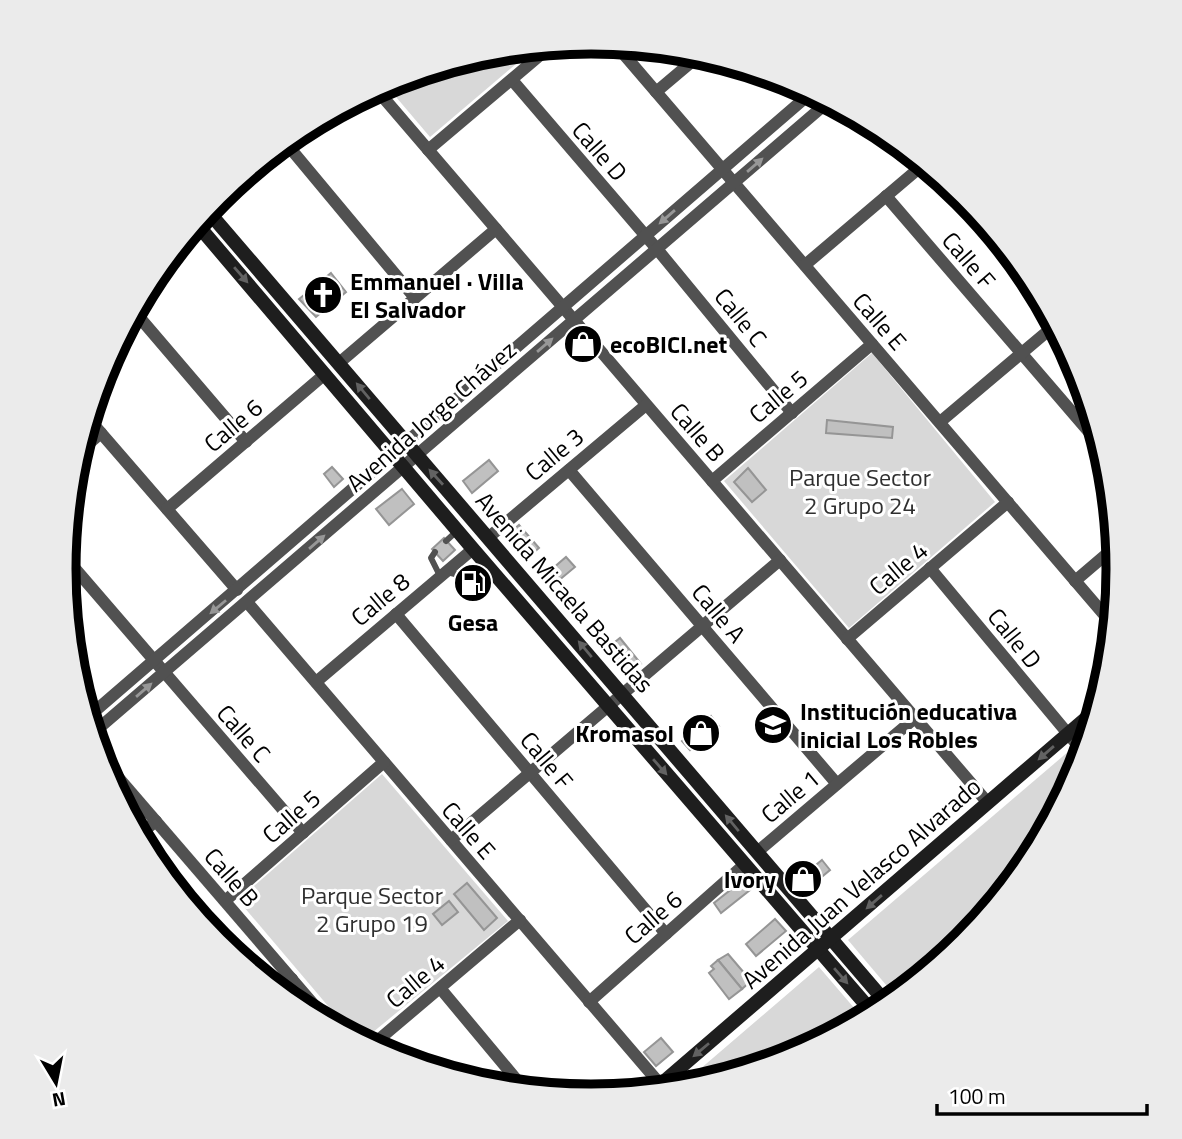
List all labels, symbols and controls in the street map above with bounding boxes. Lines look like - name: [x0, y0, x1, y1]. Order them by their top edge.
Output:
- street label: Calle D: [564, 113, 636, 189]
- one-way arrow: [746, 158, 763, 173]
- one-way arrow: [658, 209, 676, 225]
- street label: Calle F: [934, 223, 1004, 297]
- place label: Emmanuel · Villa El Salvador: [350, 263, 524, 327]
- one-way arrow: [233, 266, 249, 284]
- church icon: Emmanuel · Villa El Salvador: [302, 274, 344, 316]
- street label: Calle C: [706, 280, 776, 354]
- street label: Calle E: [844, 284, 916, 358]
- shop icon: ecoBICI.net: [562, 323, 604, 365]
- place label: ecoBICI.net: [610, 326, 728, 362]
- street label: Avenida Jorge Chávez: [338, 332, 524, 500]
- one-way arrow: [536, 337, 554, 353]
- street label: Calle 5: [741, 361, 815, 431]
- one-way arrow: [356, 382, 371, 399]
- street label: Calle 6: [196, 390, 270, 460]
- street label: Calle B: [662, 394, 734, 470]
- street label: Calle 3: [517, 419, 591, 489]
- park label: Parque Sector 2 Grupo 24: [789, 459, 931, 523]
- one-way arrow: [428, 468, 444, 486]
- street label: Avenida Micaela Bastidas: [467, 484, 663, 700]
- street label: Calle 4: [861, 533, 935, 603]
- one-way arrow: [308, 535, 325, 550]
- fuel station icon: Gesa: [452, 562, 494, 604]
- street label: Calle 8: [343, 564, 417, 634]
- street label: Calle A: [683, 575, 755, 651]
- one-way arrow: [209, 599, 227, 615]
- street label: Calle D: [979, 600, 1051, 676]
- place label: Gesa: [448, 604, 498, 640]
- one-way arrow: [578, 641, 593, 658]
- one-way arrow: [135, 682, 153, 698]
- place label: Institución educativa inicial Los Robles: [800, 693, 1017, 757]
- street label: Calle C: [209, 696, 279, 770]
- school or university icon: Institución educativa inicial Los Robles: [752, 704, 794, 746]
- shop icon: Kromasol: [680, 712, 722, 754]
- place label: Kromasol: [575, 715, 674, 751]
- street label: Calle F: [512, 723, 582, 797]
- one-way arrow: [1037, 745, 1055, 761]
- one-way arrow: [652, 758, 668, 776]
- street label: Calle 1: [753, 761, 827, 831]
- street label: Avenida Juan Velasco Alvarado: [734, 769, 988, 997]
- street label: Calle 5: [254, 780, 328, 852]
- street label: Calle E: [433, 793, 505, 867]
- one-way arrow: [725, 814, 740, 831]
- street label: Calle B: [196, 839, 268, 915]
- shop icon: Ivory: [782, 858, 824, 900]
- place label: Ivory: [724, 861, 776, 897]
- park label: Parque Sector 2 Grupo 19: [301, 877, 443, 941]
- street label: Calle 6: [616, 881, 690, 953]
- one-way arrow: [865, 894, 883, 910]
- street label: Calle 4: [378, 946, 452, 1016]
- one-way arrow: [833, 967, 849, 985]
- one-way arrow: [692, 1042, 710, 1058]
- north arrow: [21, 1048, 91, 1118]
- scale bar: [937, 1072, 1147, 1116]
- text: 100 m: [948, 1080, 1005, 1112]
- text: N: [50, 1085, 68, 1116]

